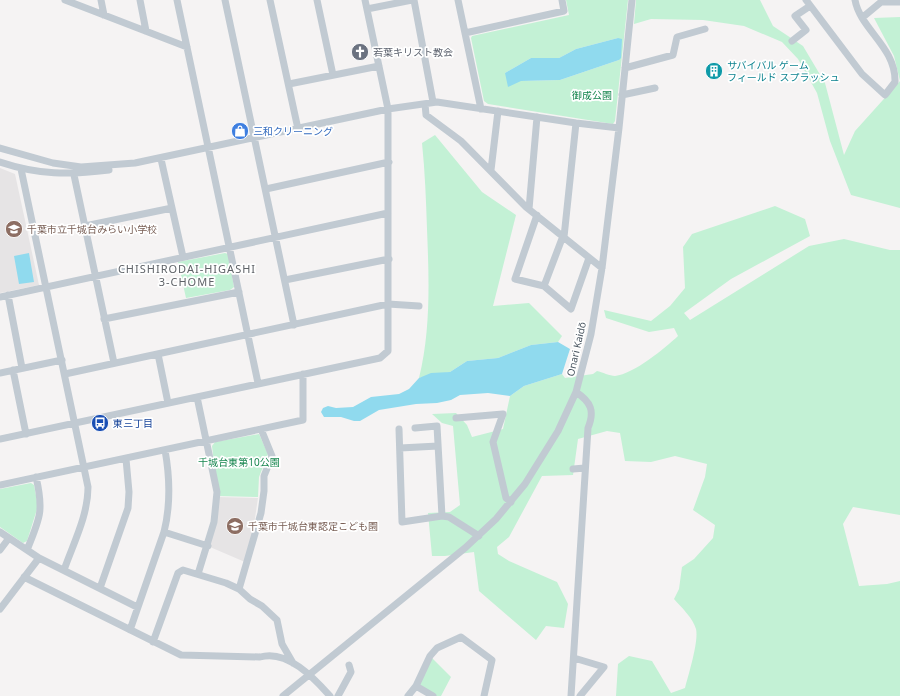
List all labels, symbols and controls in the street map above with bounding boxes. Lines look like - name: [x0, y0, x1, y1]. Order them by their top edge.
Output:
- church icon: 若葉キリスト教会: [350, 42, 370, 62]
- place label: 若葉キリスト教会: [373, 45, 453, 59]
- place label: サバイバル ゲーム フィールド スプラッシュ: [727, 58, 839, 84]
- building icon: サバイバル ゲーム フィールド スプラッシュ: [704, 61, 724, 81]
- park label: 御成公園: [572, 88, 612, 102]
- shop icon: 三和クリーニング: [230, 121, 250, 141]
- place label: 三和クリーニング: [253, 124, 333, 138]
- school or university icon: 千葉市立千城台みらい小学校: [4, 219, 24, 239]
- place label: 千葉市立千城台みらい小学校: [27, 222, 157, 236]
- district label: CHISHIRODAI-HIGASHI 3-CHOME: [118, 261, 256, 289]
- street label: Onari Kaidō: [563, 320, 589, 378]
- bus stop icon: 東三丁目: [90, 413, 110, 433]
- place label: 東三丁目: [113, 416, 153, 430]
- park label: 千城台東第10公園: [198, 455, 280, 469]
- school or university icon: 千葉市千城台東認定こども園: [225, 516, 245, 536]
- place label: 千葉市千城台東認定こども園: [248, 519, 378, 533]

